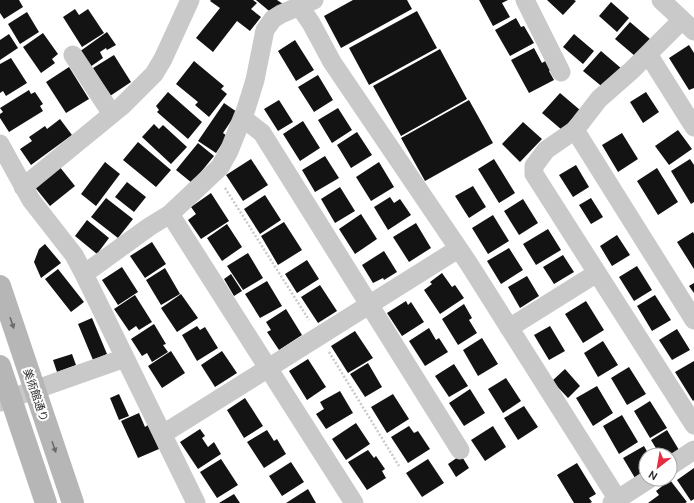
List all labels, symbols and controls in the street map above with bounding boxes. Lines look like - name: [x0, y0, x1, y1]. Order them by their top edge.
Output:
- one-way arrow: [10, 318, 16, 330]
- street label: 美術館通り: [21, 367, 51, 423]
- one-way arrow: [51, 441, 57, 453]
- north arrow: [638, 447, 678, 487]
- text: N: [646, 468, 659, 483]

